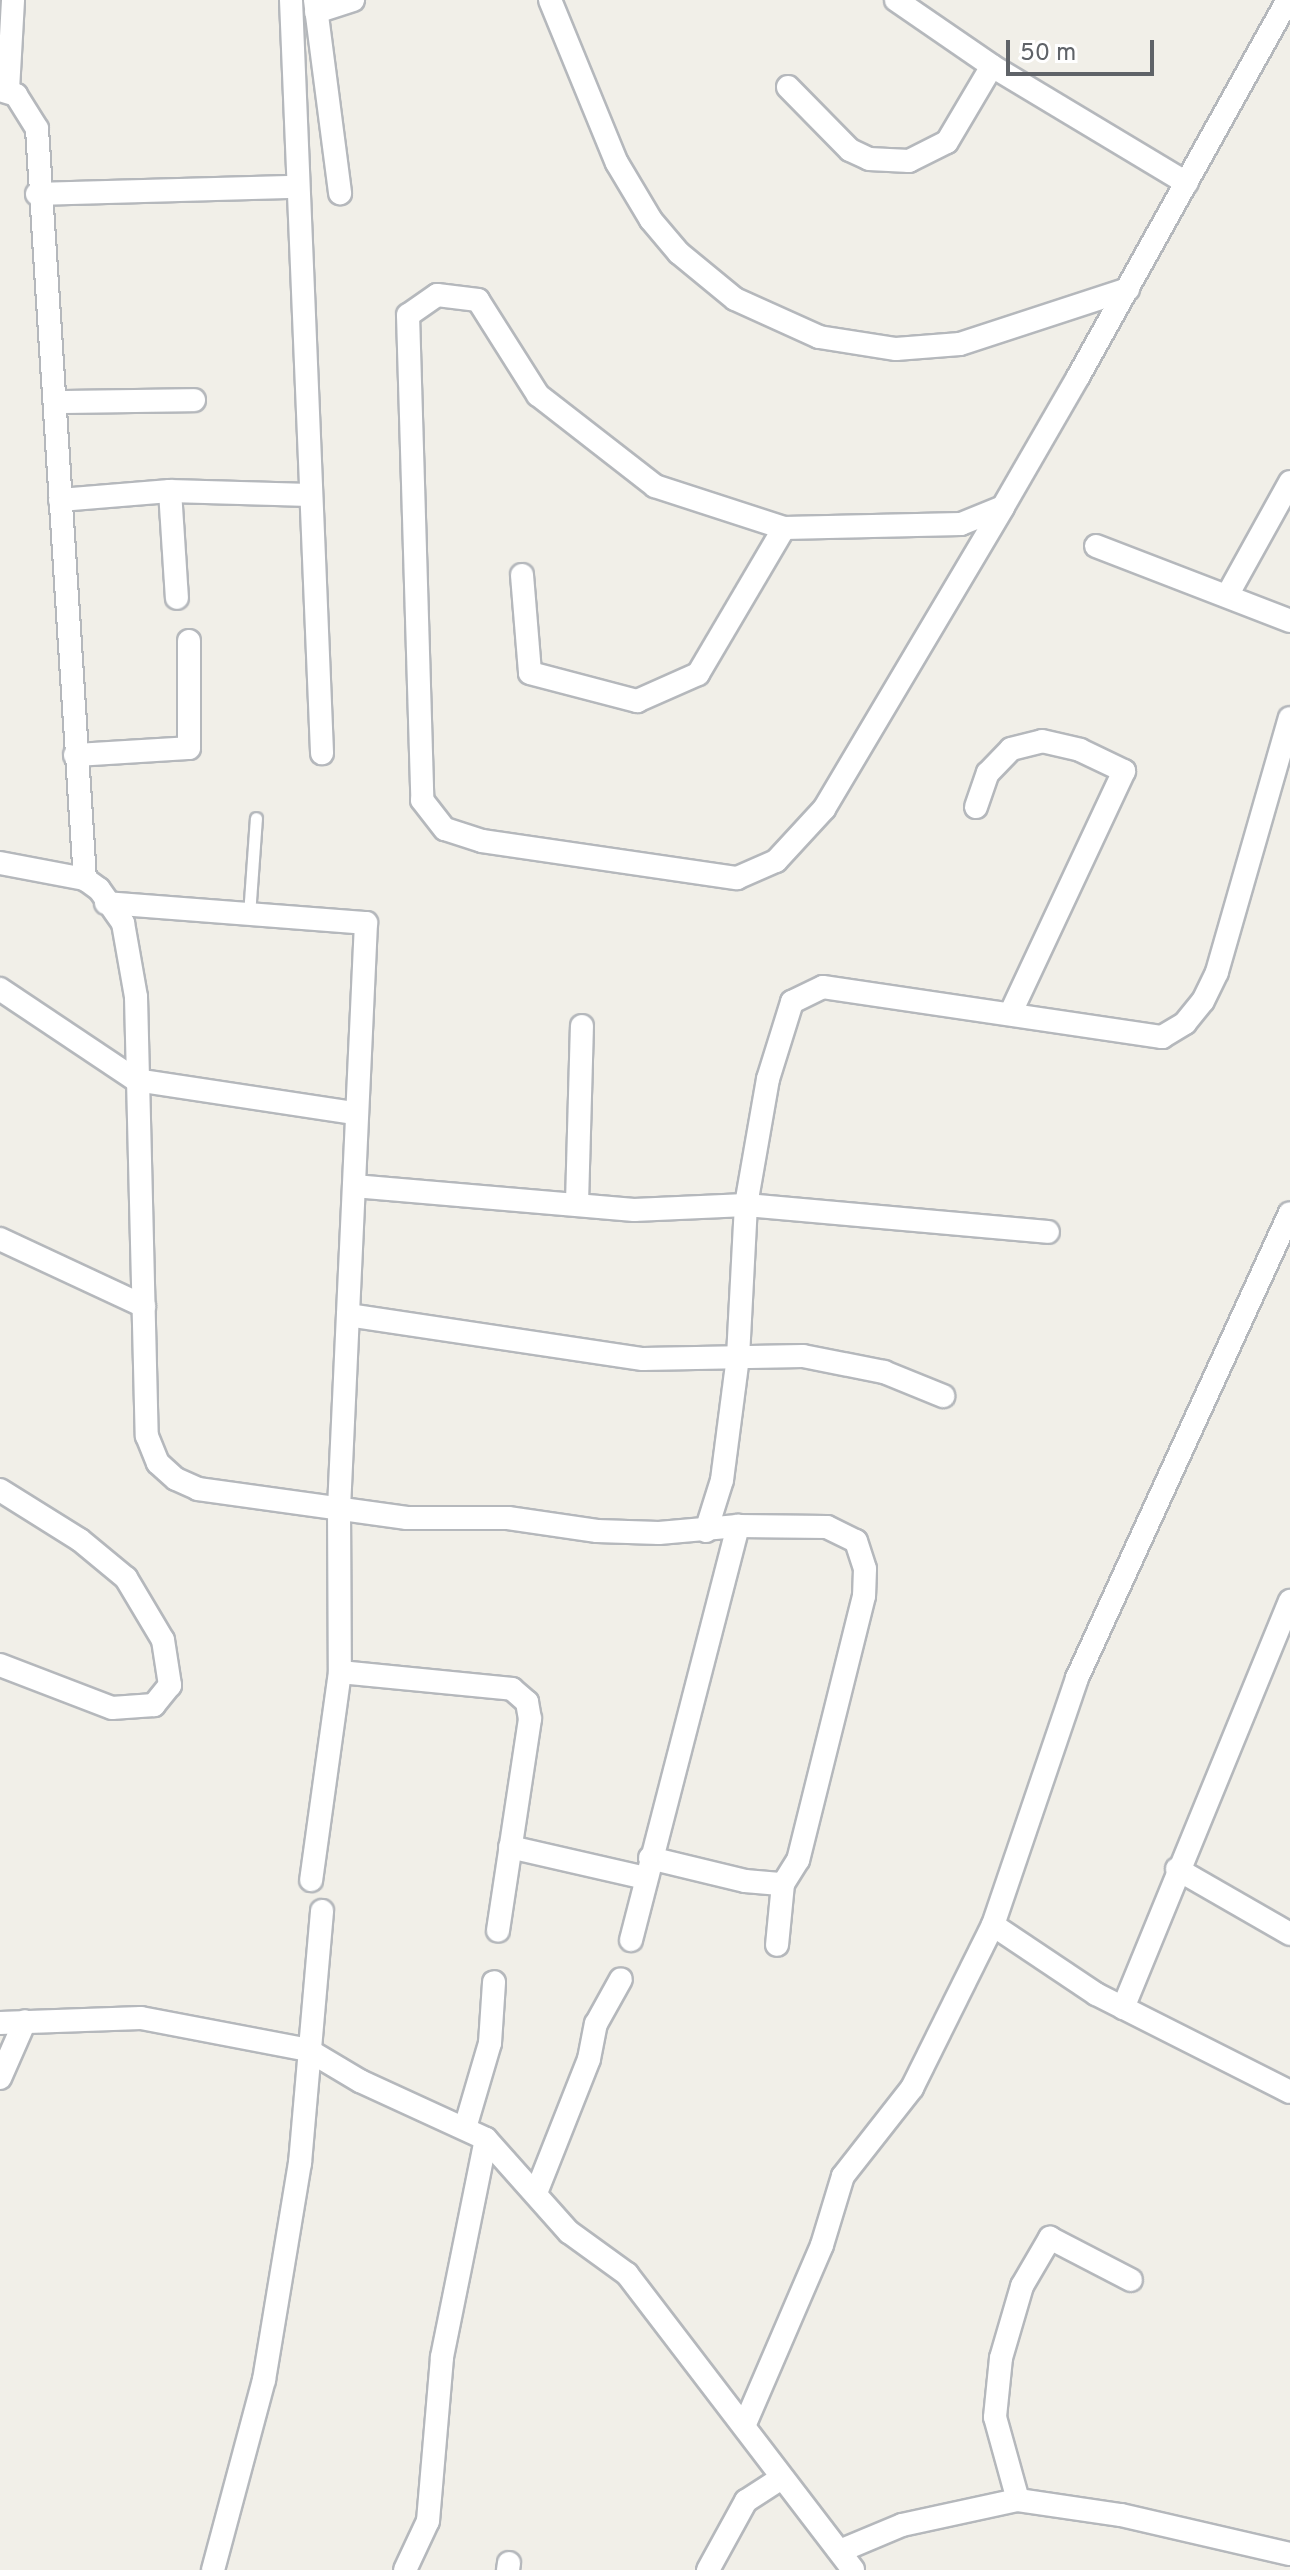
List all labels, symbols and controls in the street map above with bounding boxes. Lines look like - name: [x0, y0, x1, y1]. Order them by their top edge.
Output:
- scale bar: [1010, 24, 1158, 74]
- text: 50 m: [1020, 39, 1076, 69]

